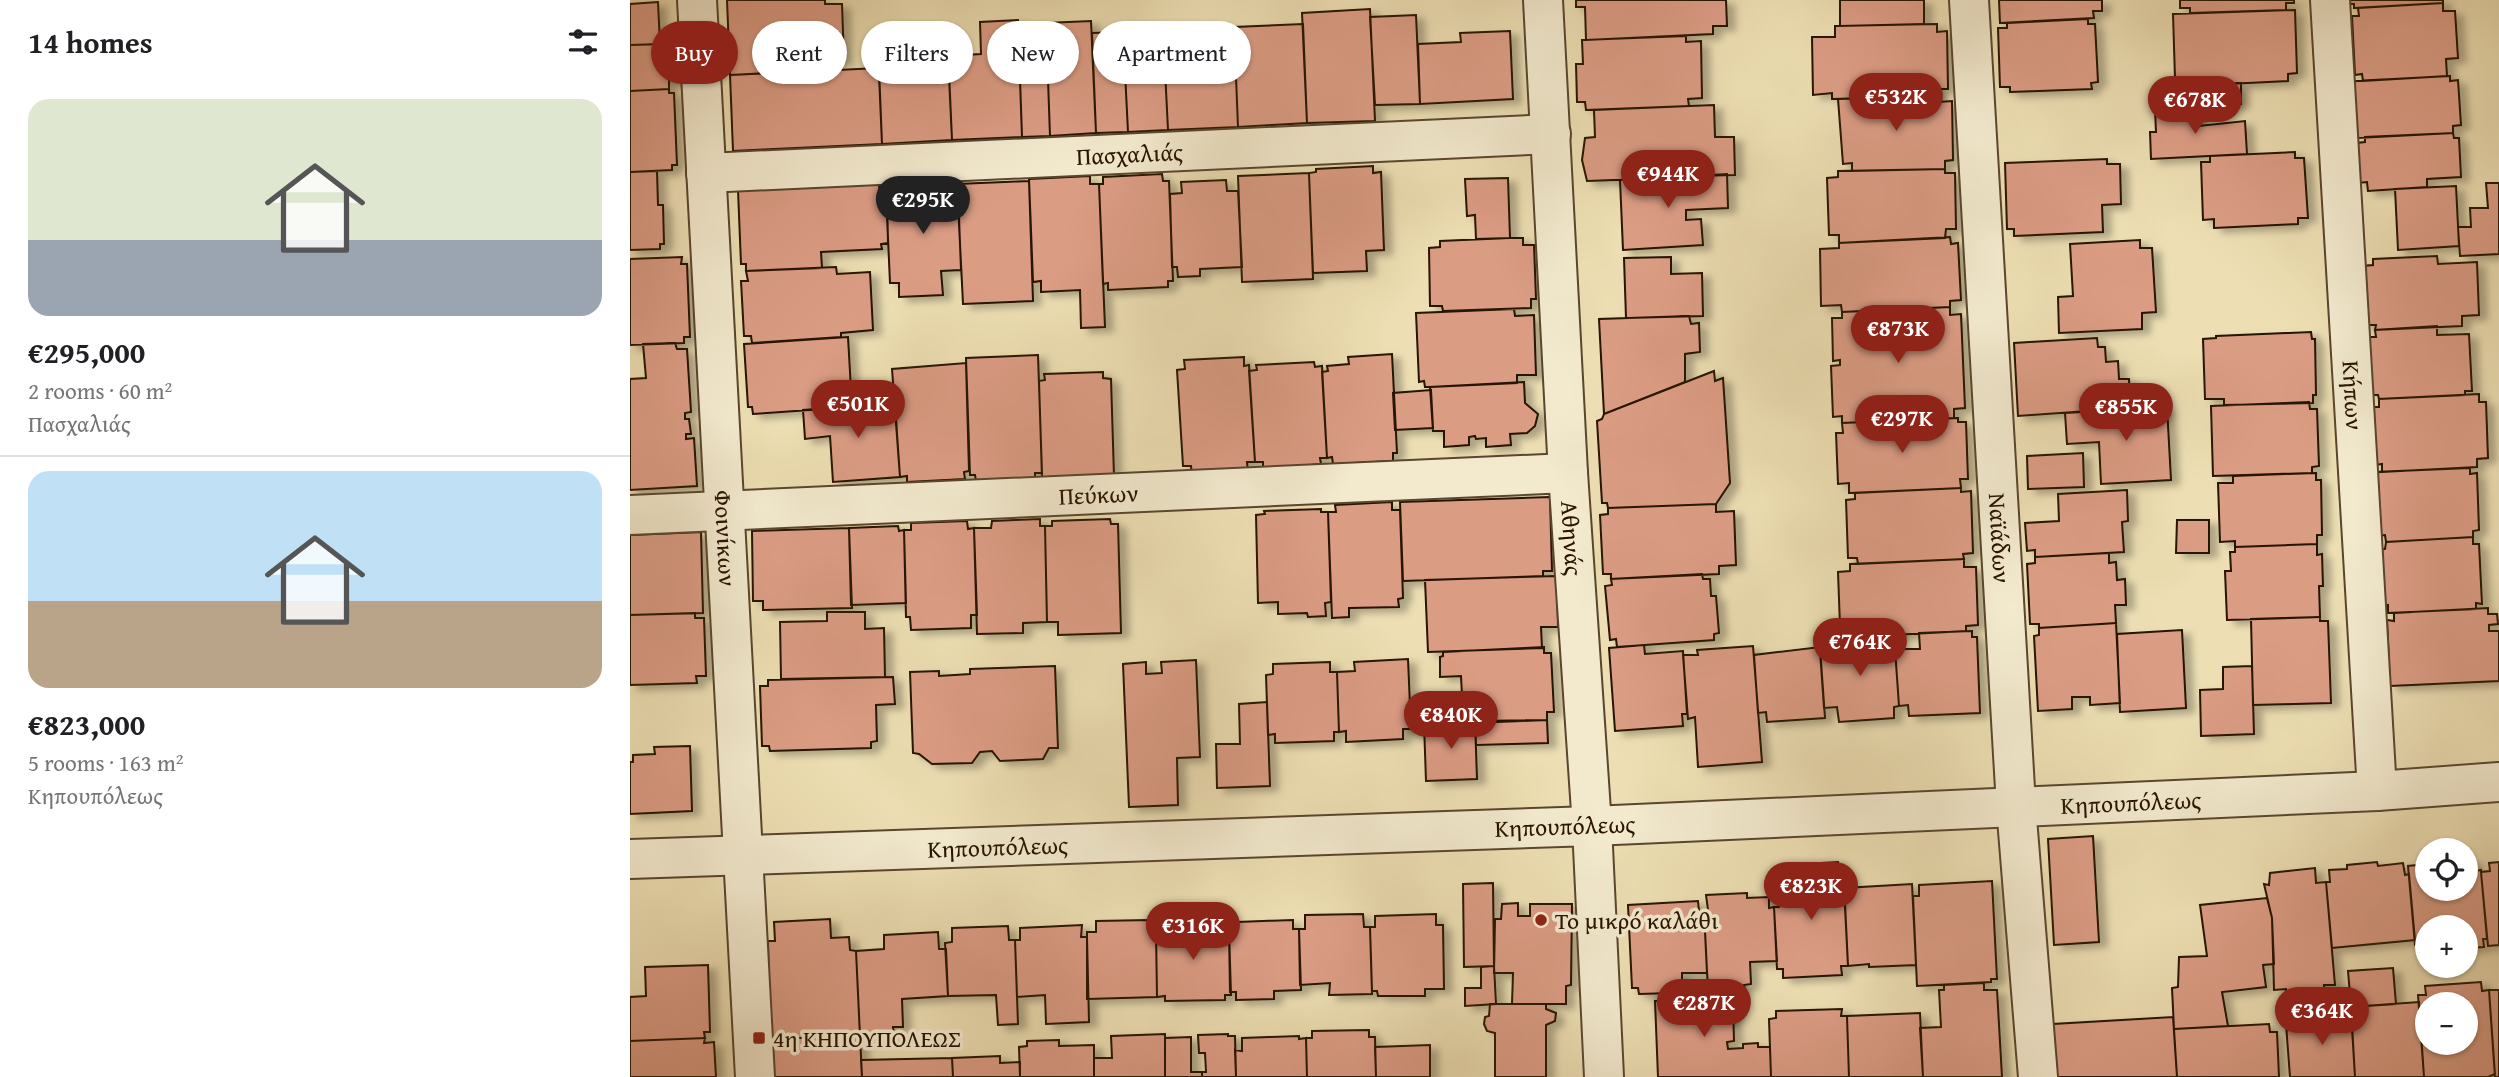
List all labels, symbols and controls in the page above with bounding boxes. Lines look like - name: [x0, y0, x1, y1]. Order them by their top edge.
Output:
- text: 14 homes: [28, 20, 153, 64]
- chip: Buy: [651, 21, 738, 84]
- chip: Rent: [752, 21, 847, 84]
- chip: Filters: [861, 21, 973, 84]
- chip: New: [987, 21, 1079, 84]
- chip: Apartment: [1093, 21, 1251, 84]
- icon: filters: [564, 23, 602, 61]
- pin: €532K: [1847, 74, 1945, 133]
- pin: €678K: [2146, 76, 2244, 136]
- text: €532K: [1865, 79, 1927, 112]
- text: €678K: [2164, 82, 2226, 115]
- street label: Πασχαλιάς: [1075, 133, 1184, 173]
- icon: home: [252, 145, 378, 271]
- pin: €944K: [1619, 150, 1717, 210]
- text: €944K: [1637, 156, 1699, 189]
- pin: €295K: [874, 176, 972, 236]
- text: €295K: [892, 182, 954, 215]
- pin: €873K: [1849, 306, 1947, 365]
- text: €873K: [1867, 311, 1929, 344]
- text: €295,000: [28, 330, 145, 374]
- street label: Κήπων: [2334, 360, 2373, 431]
- text: 2 rooms · 60 m²: [28, 374, 172, 407]
- pin: €501K: [809, 380, 907, 440]
- pin: €855K: [2077, 384, 2175, 443]
- text: €501K: [827, 386, 889, 419]
- text: €855K: [2095, 389, 2157, 422]
- pin: €297K: [1853, 396, 1951, 455]
- text: €297K: [1871, 401, 1933, 434]
- text: Πασχαλιάς: [28, 407, 131, 440]
- street label: Πεύκων: [1058, 475, 1139, 513]
- street label: Φοινίκων: [706, 489, 746, 587]
- street label: Ναϊάδων: [1980, 492, 2020, 584]
- street label: Αθηνάς: [1552, 499, 1592, 577]
- icon: home: [252, 517, 378, 643]
- pin: €764K: [1811, 618, 1909, 678]
- text: €764K: [1829, 624, 1891, 657]
- pin: €840K: [1402, 692, 1500, 751]
- text: €840K: [1420, 697, 1482, 730]
- text: €823,000: [28, 702, 145, 746]
- text: 5 rooms · 163 m²: [28, 746, 183, 779]
- text: Κηπουπόλεως: [28, 779, 163, 812]
- street label: Κηπουπόλεως: [2060, 781, 2202, 823]
- street label: Κηπουπόλεως: [1494, 806, 1636, 846]
- street label: Κηπουπόλεως: [927, 826, 1069, 866]
- map controls: [2415, 838, 2478, 1055]
- button: locate: [2415, 838, 2478, 901]
- pin: €823K: [1762, 862, 1860, 922]
- text: €823K: [1780, 868, 1842, 901]
- pin: €316K: [1144, 902, 1242, 962]
- place label: Το μικρό καλάθι: [1555, 903, 1719, 938]
- text: €316K: [1162, 908, 1224, 941]
- marker: Το μικρό καλάθι: [1533, 912, 1549, 928]
- button: +: [2415, 915, 2478, 978]
- pin: €287K: [1655, 979, 1753, 1039]
- text: €287K: [1673, 985, 1735, 1018]
- pin: €364K: [2273, 988, 2371, 1047]
- button: −: [2415, 992, 2478, 1055]
- text: €364K: [2291, 993, 2353, 1026]
- place label: 4η ΚΗΠΟΥΠΟΛΕΩΣ: [773, 1021, 961, 1056]
- marker: 4η ΚΗΠΟΥΠΟΛΕΩΣ: [751, 1030, 767, 1046]

